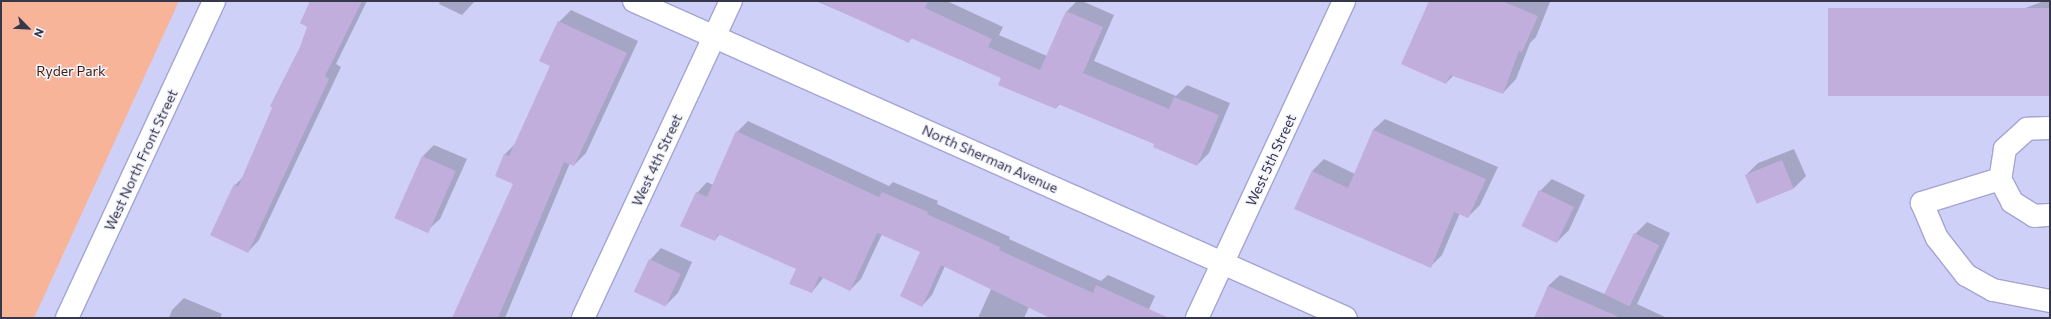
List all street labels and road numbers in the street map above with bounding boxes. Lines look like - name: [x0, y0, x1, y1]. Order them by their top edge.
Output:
- street label: West North Front Street: [101, 87, 181, 233]
- street label: West 4th Street: [628, 111, 686, 209]
- street label: West 5th Street: [1242, 111, 1300, 209]
- street label: North Sherman Avenue: [919, 121, 1061, 197]

